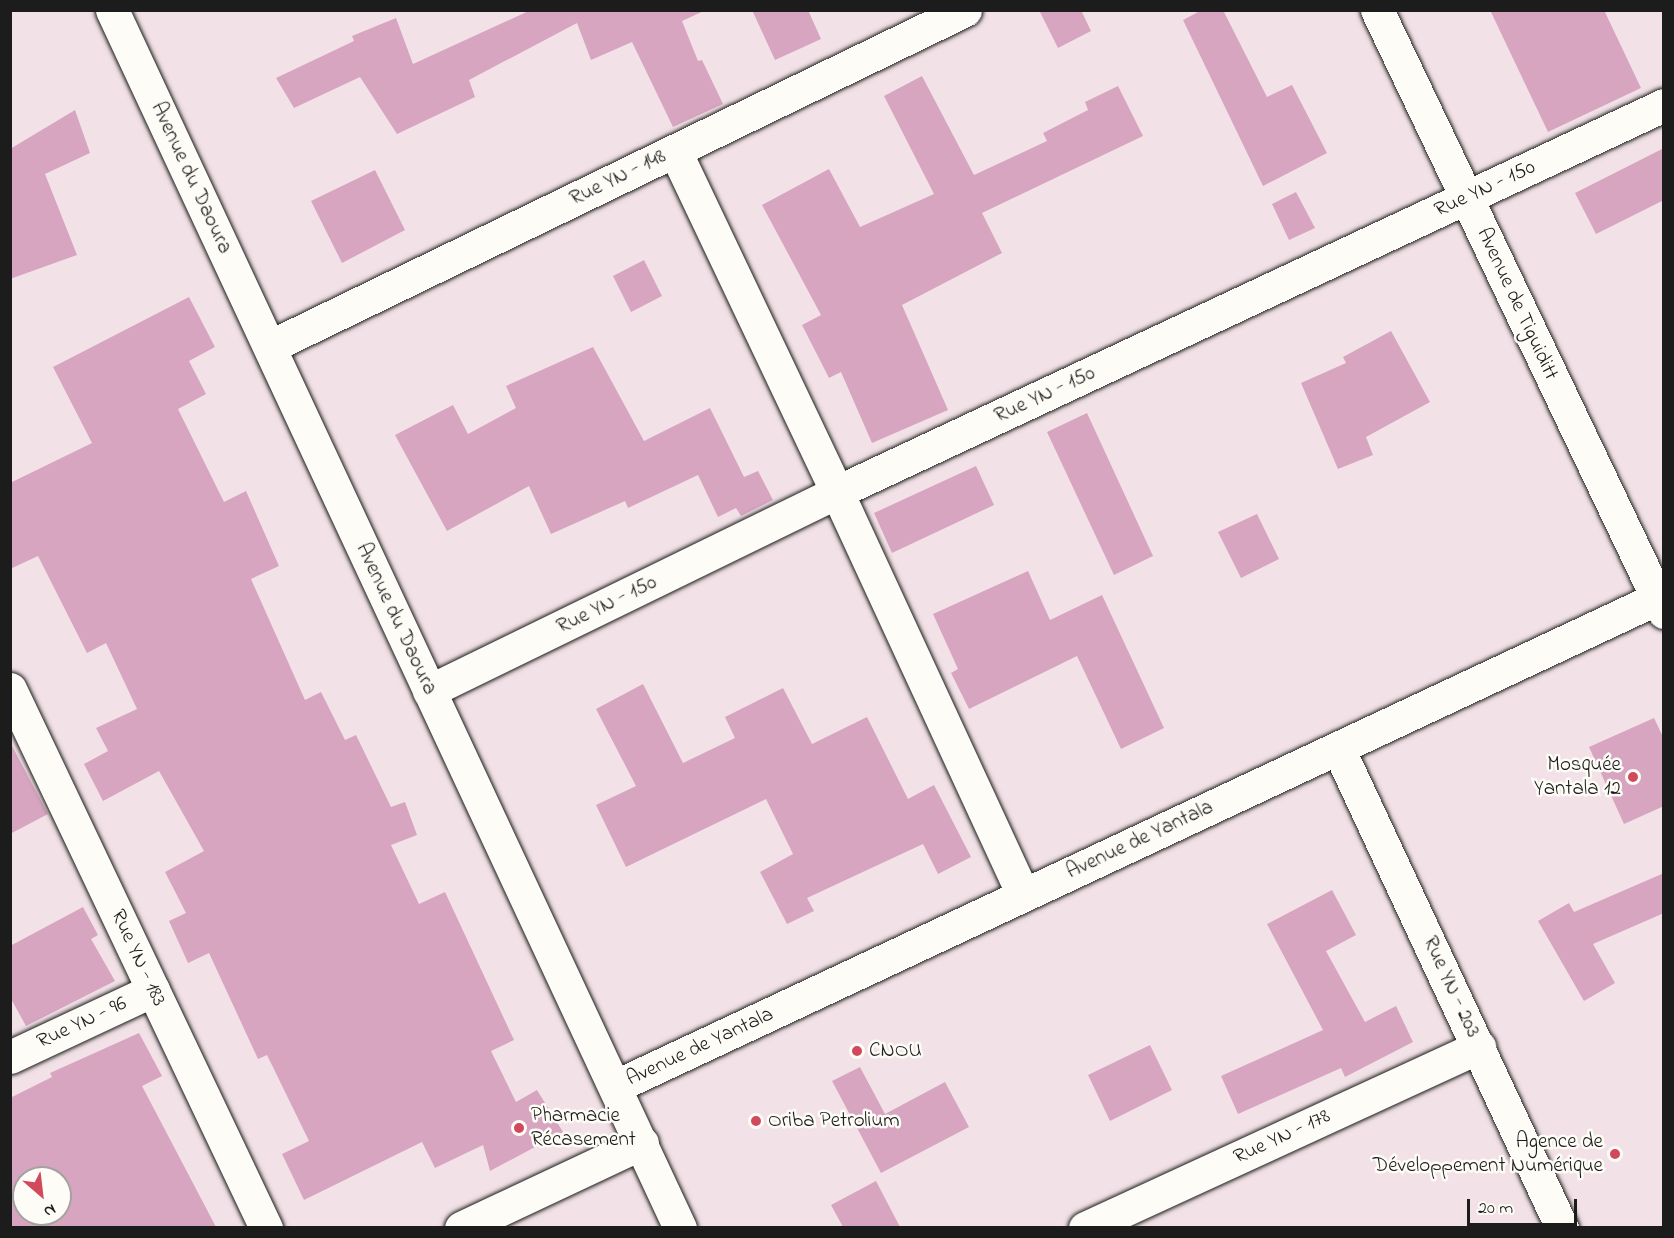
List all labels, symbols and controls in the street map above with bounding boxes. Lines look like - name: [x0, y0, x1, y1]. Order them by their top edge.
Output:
- street label: Avenue du Daoura: [145, 98, 237, 258]
- street label: Rue YN - 148: [566, 144, 670, 212]
- street label: Rue YN - 150: [1431, 155, 1539, 223]
- street label: Avenue de Tiguiditt: [1471, 224, 1563, 384]
- street label: Rue YN - 150: [991, 361, 1099, 429]
- street label: Avenue du Daoura: [350, 539, 442, 699]
- street label: Rue YN - 150: [553, 570, 661, 640]
- place label: Mosquée Yantala 12: [1534, 752, 1621, 802]
- marker: Mosquée Yantala 12: [1626, 770, 1640, 784]
- street label: Avenue de Yantala: [1063, 795, 1217, 885]
- street label: Rue YN - 183: [105, 906, 171, 1010]
- street label: Rue YN - 203: [1417, 932, 1485, 1042]
- street label: Rue YN - 96: [33, 991, 131, 1055]
- street label: Avenue de Yantala: [623, 1002, 777, 1092]
- place label: CNOU: [869, 1038, 922, 1064]
- marker: CNOU: [850, 1044, 864, 1058]
- place label: Pharmacie Récasement: [531, 1103, 636, 1153]
- street label: Rue YN - 178: [1230, 1104, 1334, 1170]
- place label: Oriba Petrolium: [768, 1108, 899, 1134]
- marker: Oriba Petrolium: [749, 1114, 763, 1128]
- marker: Pharmacie Récasement: [512, 1121, 526, 1135]
- place label: Agence de Développement Numérique: [1373, 1129, 1603, 1179]
- marker: Agence de Développement Numérique: [1608, 1147, 1622, 1161]
- north arrow: [12, 1166, 72, 1226]
- scale bar: [1470, 1187, 1580, 1225]
- text: 20 m: [1478, 1196, 1513, 1222]
- text: N: [39, 1197, 60, 1223]

